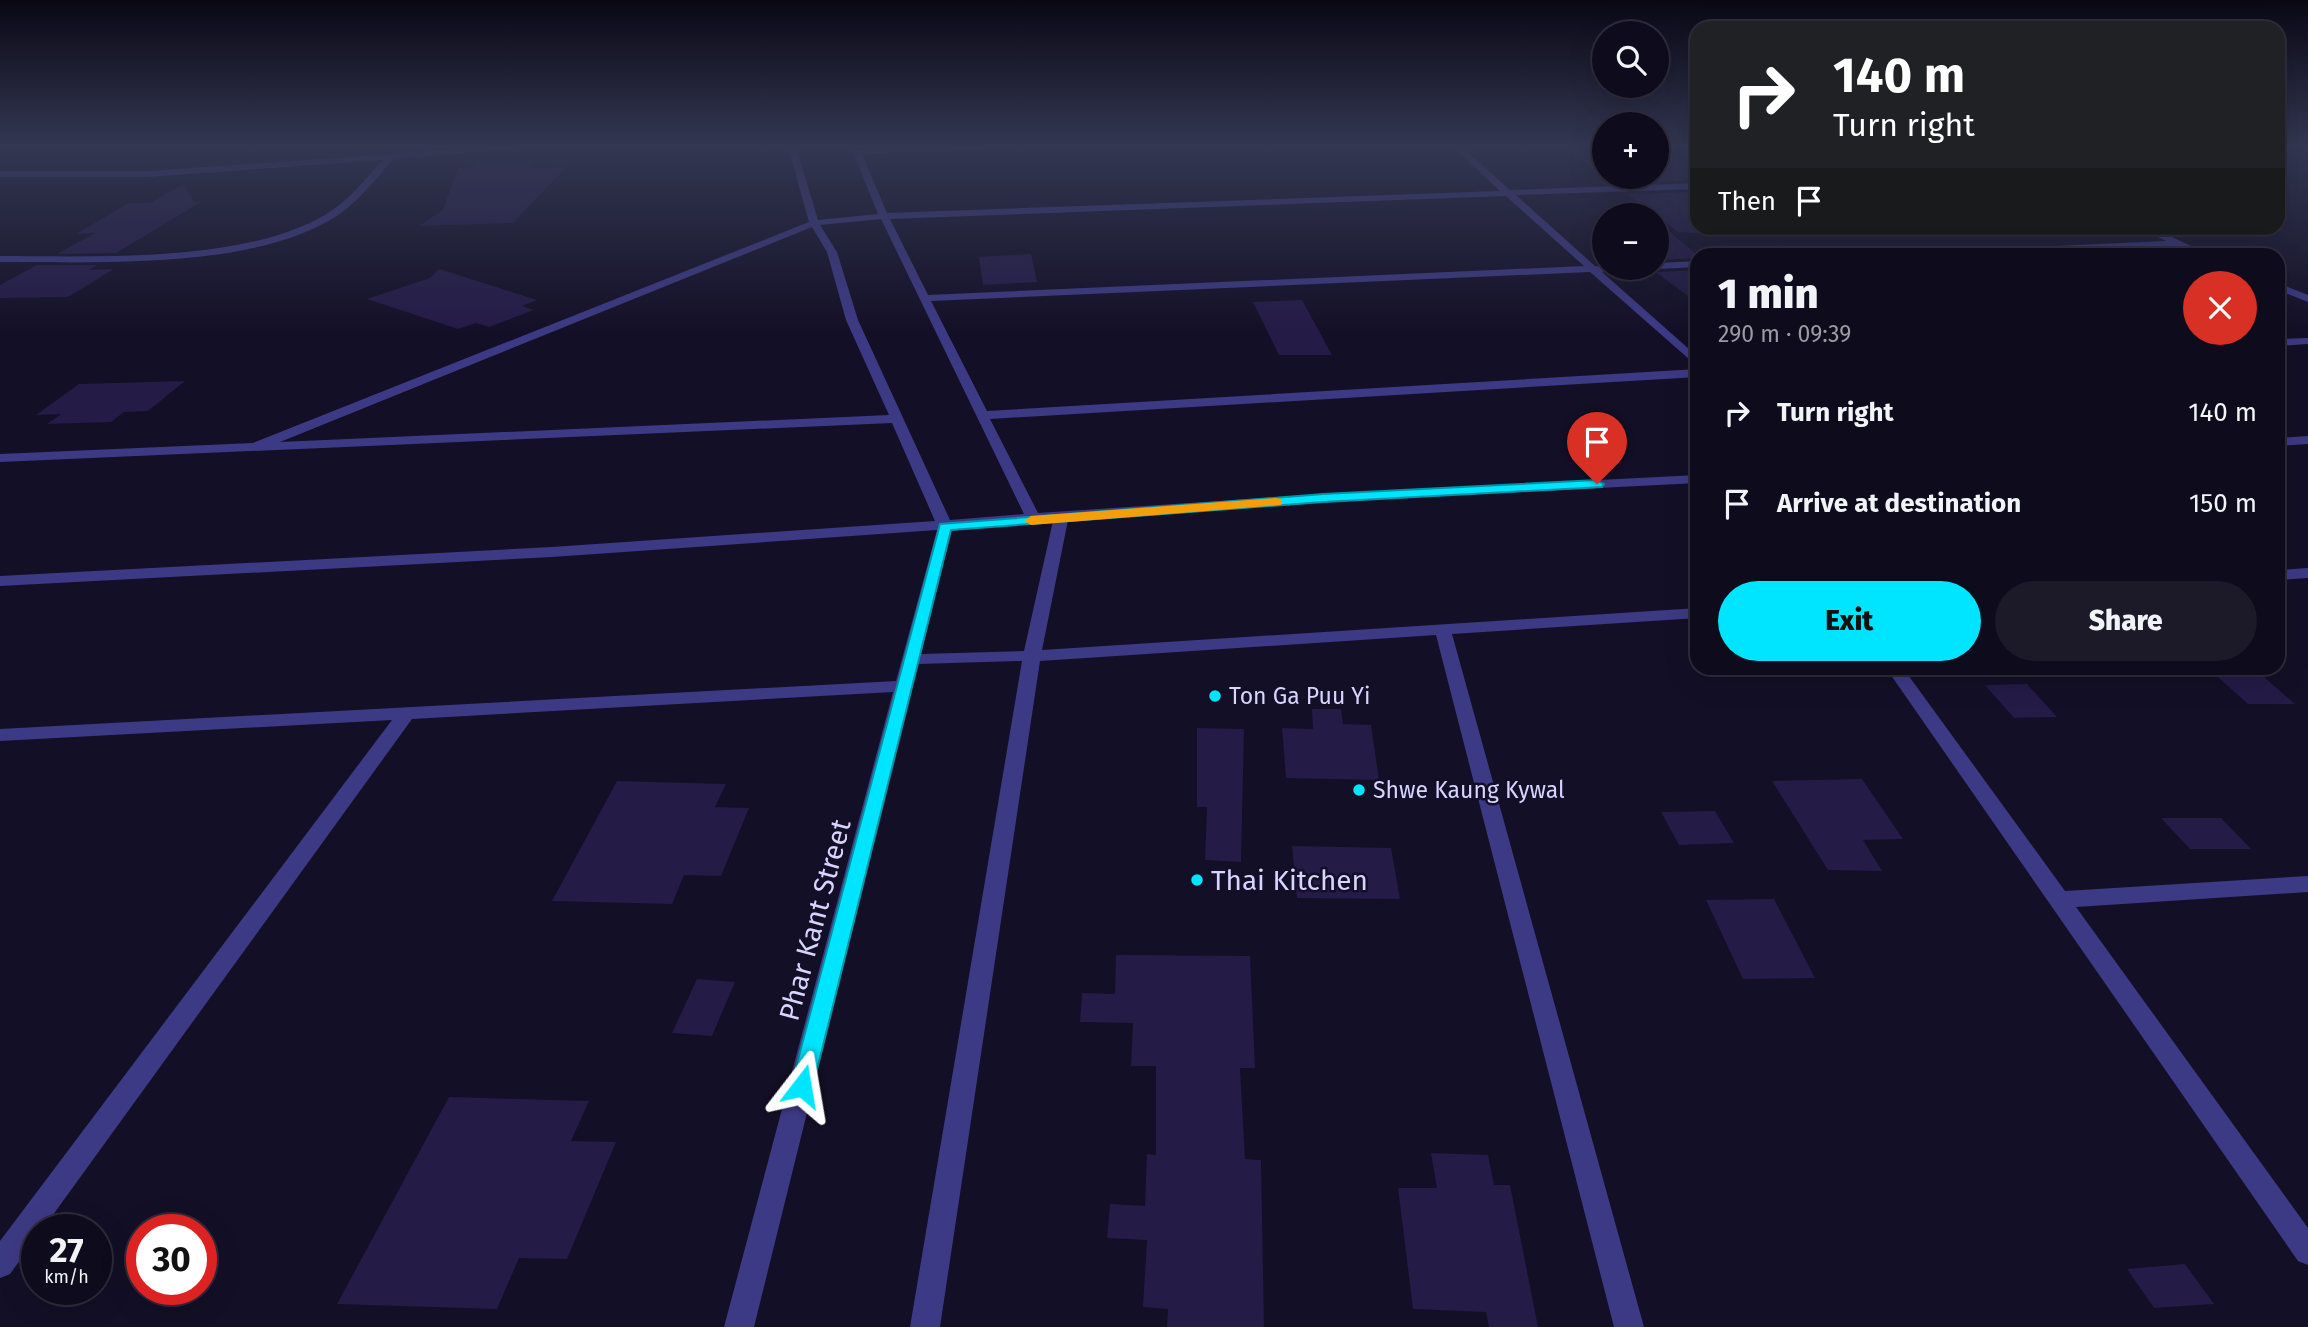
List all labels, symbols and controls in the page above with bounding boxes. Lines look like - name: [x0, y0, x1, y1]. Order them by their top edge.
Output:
- map controls: [1592, 21, 1669, 280]
- button: search: [1592, 21, 1669, 98]
- text: 140 m: [1833, 46, 1965, 105]
- icon: right: [1718, 49, 1809, 140]
- text: Turn right: [1833, 106, 1975, 144]
- button: +: [1592, 112, 1669, 189]
- icon: arrive: [1790, 182, 1828, 220]
- text: Then: [1718, 186, 1776, 217]
- button: −: [1592, 203, 1669, 280]
- text: 1 min: [1718, 269, 1819, 319]
- button: close: [2183, 271, 2257, 345]
- text: 290 m · 09:39: [1718, 320, 1851, 348]
- icon: right: [1718, 394, 1756, 432]
- text: Turn right: [1777, 397, 1894, 428]
- text: 140 m: [2188, 397, 2257, 428]
- pin: [1567, 412, 1627, 484]
- icon: arrive: [1578, 423, 1616, 461]
- icon: arrive: [1718, 485, 1756, 523]
- text: Arrive at destination: [1777, 488, 2021, 519]
- text: 150 m: [2189, 488, 2257, 519]
- button: Exit: [1718, 581, 1981, 661]
- button: Share: [1995, 581, 2257, 661]
- place label: Ton Ga Puu Yi: [1229, 682, 1371, 710]
- marker: Ton Ga Puu Yi: [1207, 688, 1223, 704]
- place label: Shwe Kaung Kywal: [1373, 776, 1565, 804]
- marker: Shwe Kaung Kywal: [1351, 782, 1367, 798]
- street label: Phar Kant Street: [772, 815, 858, 1024]
- place label: Thai Kitchen: [1211, 864, 1368, 897]
- marker: Thai Kitchen: [1189, 872, 1205, 888]
- position arrow: [765, 1049, 839, 1123]
- speed limit sign: 30: [126, 1214, 217, 1305]
- text: 27: [49, 1229, 84, 1271]
- text: km/h: [44, 1266, 89, 1288]

